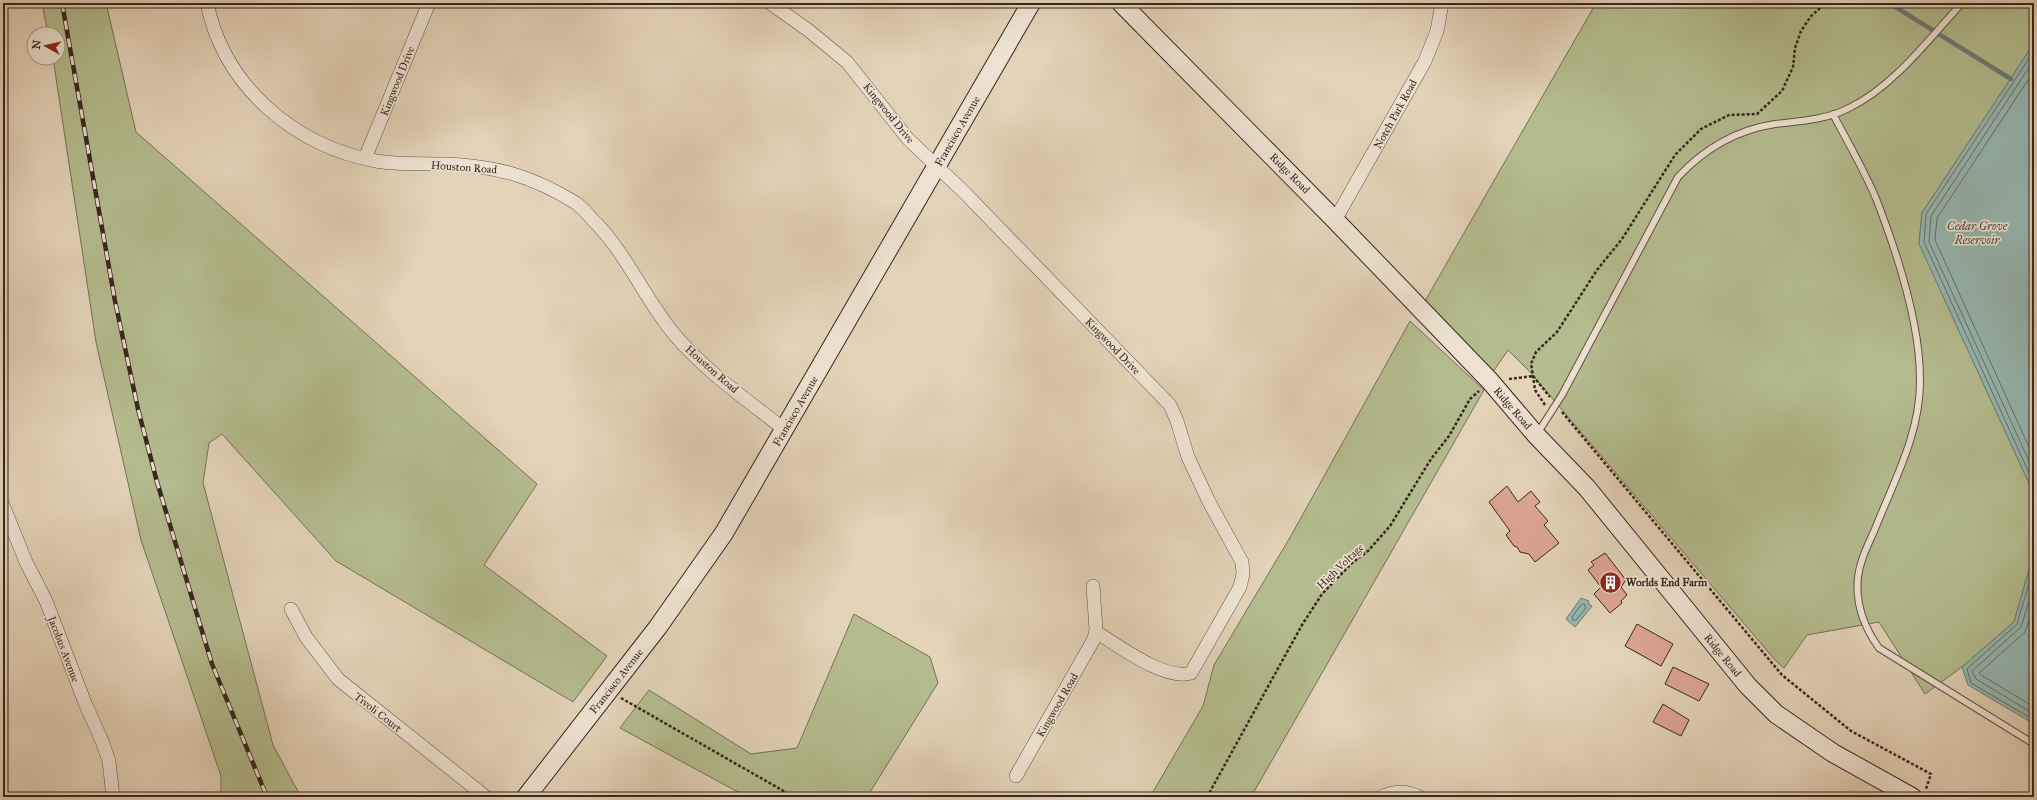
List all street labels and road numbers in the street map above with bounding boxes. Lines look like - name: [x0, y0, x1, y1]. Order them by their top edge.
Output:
- street label: Kingwood Drive: [378, 44, 417, 118]
- street label: Notch Park Road: [1371, 77, 1420, 151]
- street label: Kingwood Drive: [860, 81, 917, 146]
- street label: Francisco Avenue: [932, 93, 983, 169]
- street label: Ridge Road: [1267, 150, 1313, 197]
- street label: Houston Road: [431, 159, 498, 176]
- street label: Kingwood Drive: [1082, 315, 1143, 378]
- street label: Houston Road: [682, 343, 741, 396]
- street label: Francisco Avenue: [770, 373, 821, 449]
- street label: Ridge Road: [1491, 385, 1535, 432]
- street label: High Voltage: [1314, 541, 1367, 592]
- street label: Jacobus Avenue: [44, 613, 82, 685]
- street label: Ridge Road: [1701, 631, 1744, 680]
- street label: Francisco Avenue: [587, 646, 646, 716]
- street label: Kingwood Road: [1034, 671, 1081, 740]
- street label: Tivoli Court: [351, 690, 404, 735]

